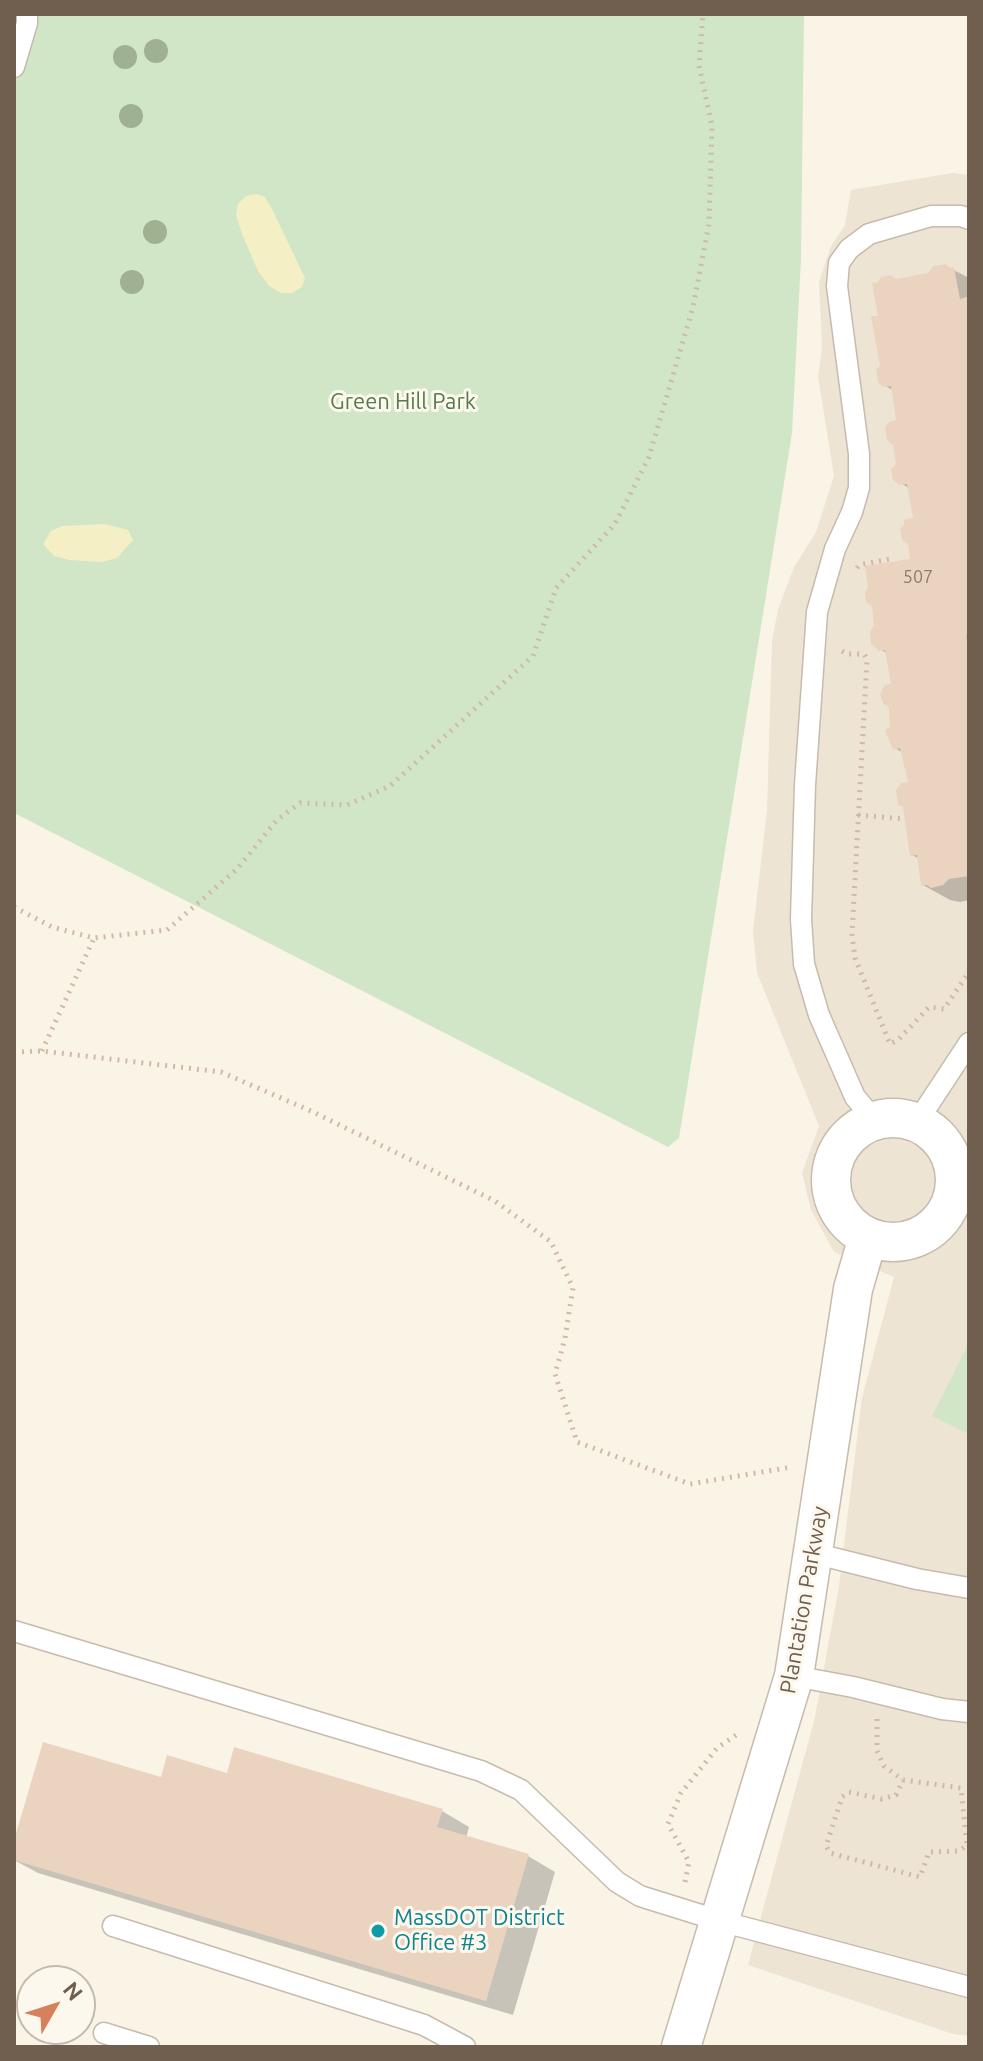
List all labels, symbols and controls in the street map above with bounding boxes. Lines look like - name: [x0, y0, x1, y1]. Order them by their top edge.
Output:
- park label: Green Hill Park: [330, 389, 476, 415]
- house number: 507: [903, 566, 933, 588]
- street label: Plantation Parkway: [775, 1504, 833, 1696]
- place label: MassDOT District Office #3: [394, 1905, 565, 1956]
- marker: MassDOT District Office #3: [369, 1922, 387, 1940]
- north arrow: [16, 1965, 96, 2045]
- text: N: [59, 1977, 88, 2005]

